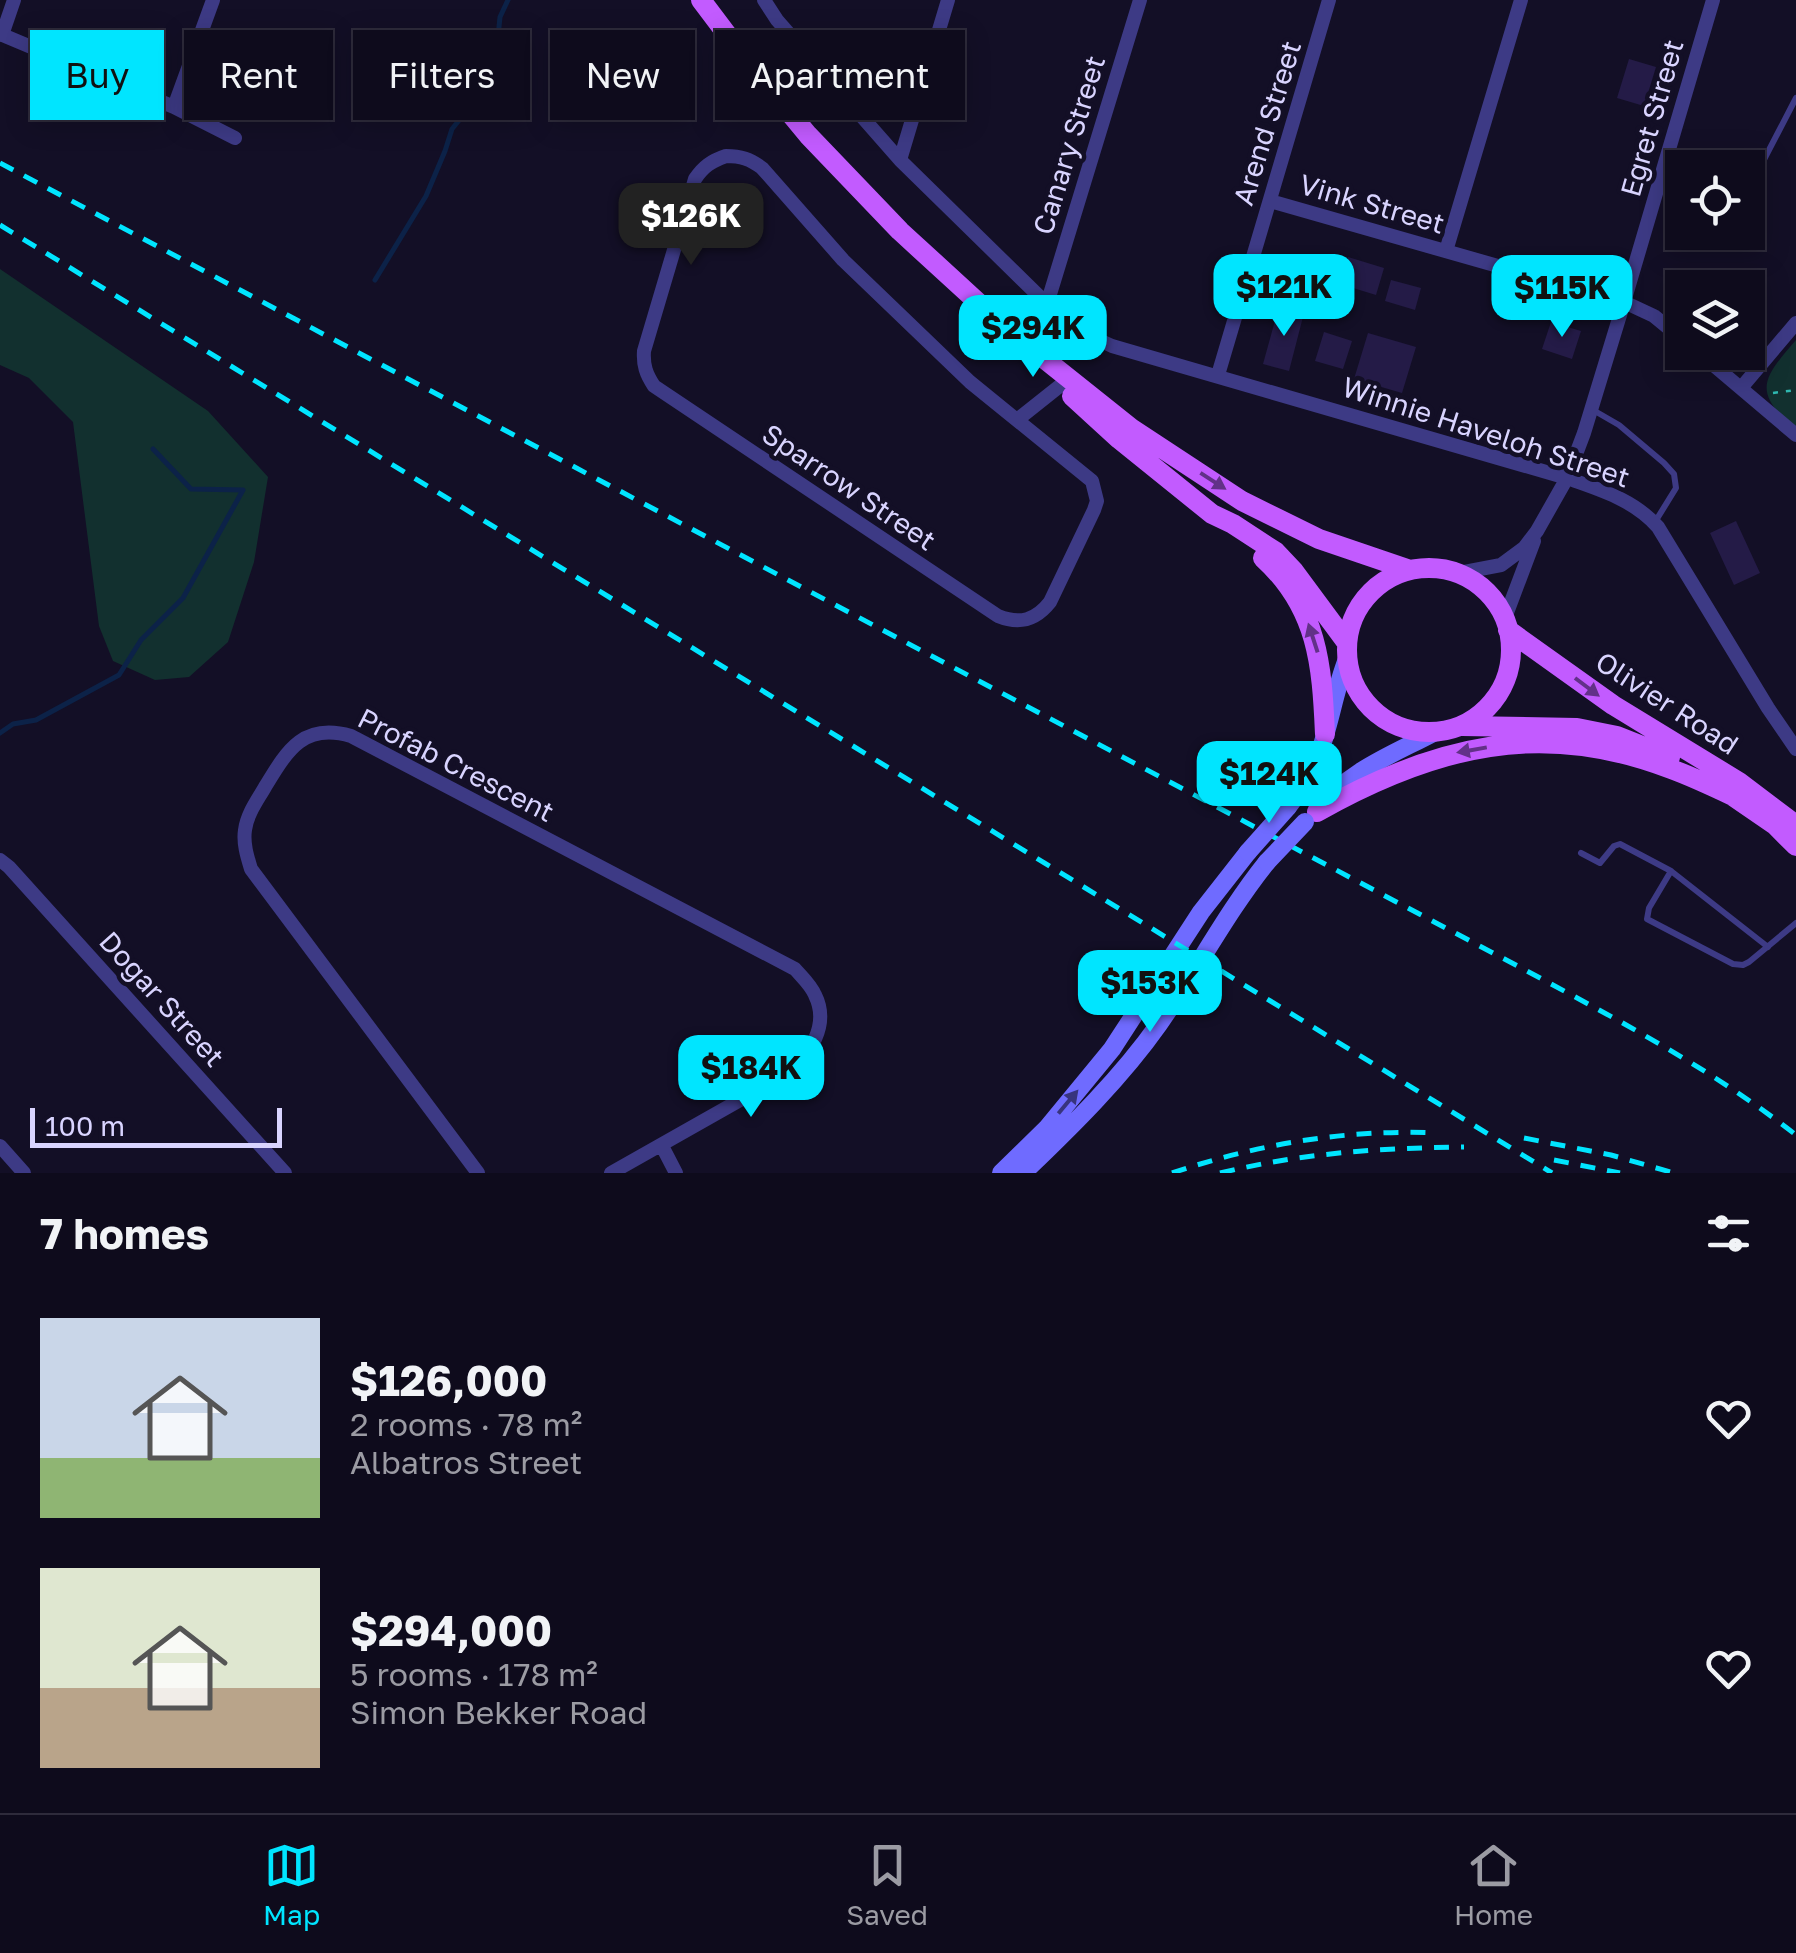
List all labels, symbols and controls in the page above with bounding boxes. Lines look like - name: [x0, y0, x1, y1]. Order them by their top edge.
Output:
- chip: Buy: [30, 30, 164, 120]
- chip: Rent: [184, 30, 333, 120]
- chip: Filters: [353, 30, 530, 120]
- chip: New: [550, 30, 695, 120]
- chip: Apartment: [715, 30, 965, 120]
- street label: Egret Street: [1613, 35, 1690, 200]
- street label: Arend Street: [1226, 37, 1307, 209]
- street label: Canary Street: [1026, 51, 1111, 238]
- map controls: [1665, 150, 1765, 370]
- button: locate: [1665, 150, 1765, 250]
- street label: Vink Street: [1296, 167, 1448, 240]
- pin: $126K: [621, 183, 761, 268]
- text: $126K: [641, 196, 741, 234]
- pin: $121K: [1214, 254, 1354, 339]
- pin: $115K: [1492, 255, 1632, 340]
- text: $121K: [1235, 267, 1333, 305]
- text: $115K: [1513, 268, 1611, 306]
- button: layers: [1665, 270, 1765, 370]
- pin: $294K: [963, 295, 1103, 380]
- text: $294K: [981, 308, 1085, 346]
- street label: Winnie Haveloh Street: [1338, 369, 1634, 494]
- street label: Sparrow Street: [756, 417, 942, 557]
- one-way arrow: [1199, 472, 1226, 490]
- one-way arrow: [1305, 623, 1320, 653]
- street label: Olivier Road: [1590, 644, 1745, 761]
- one-way arrow: [1574, 676, 1600, 696]
- street label: Profab Crescent: [353, 701, 560, 828]
- pin: $124K: [1199, 741, 1339, 826]
- one-way arrow: [1455, 743, 1487, 758]
- text: $124K: [1219, 754, 1319, 792]
- street label: Dogar Street: [93, 924, 232, 1073]
- pin: $153K: [1080, 950, 1220, 1035]
- text: $153K: [1100, 963, 1200, 1001]
- pin: $184K: [681, 1035, 821, 1120]
- text: $184K: [700, 1048, 802, 1086]
- one-way arrow: [1057, 1090, 1078, 1115]
- scale bar: [30, 1103, 282, 1148]
- text: 100 m: [45, 1109, 125, 1142]
- icon: filters: [1701, 1206, 1756, 1261]
- text: 7 homes: [40, 1208, 209, 1258]
- text: $126,000: [350, 1355, 547, 1405]
- icon: home: [120, 1358, 240, 1478]
- icon: heart: [1701, 1391, 1756, 1446]
- text: 2 rooms · 78 m²: [350, 1405, 582, 1443]
- text: Albatros Street: [350, 1443, 582, 1481]
- text: $294,000: [350, 1605, 552, 1655]
- icon: home: [120, 1608, 240, 1728]
- icon: heart: [1701, 1641, 1756, 1696]
- text: 5 rooms · 178 m²: [350, 1655, 598, 1693]
- text: Simon Bekker Road: [350, 1693, 647, 1731]
- tab: Map: [263, 1838, 320, 1931]
- tab: Saved: [846, 1838, 928, 1931]
- tab: Home: [1454, 1838, 1533, 1931]

